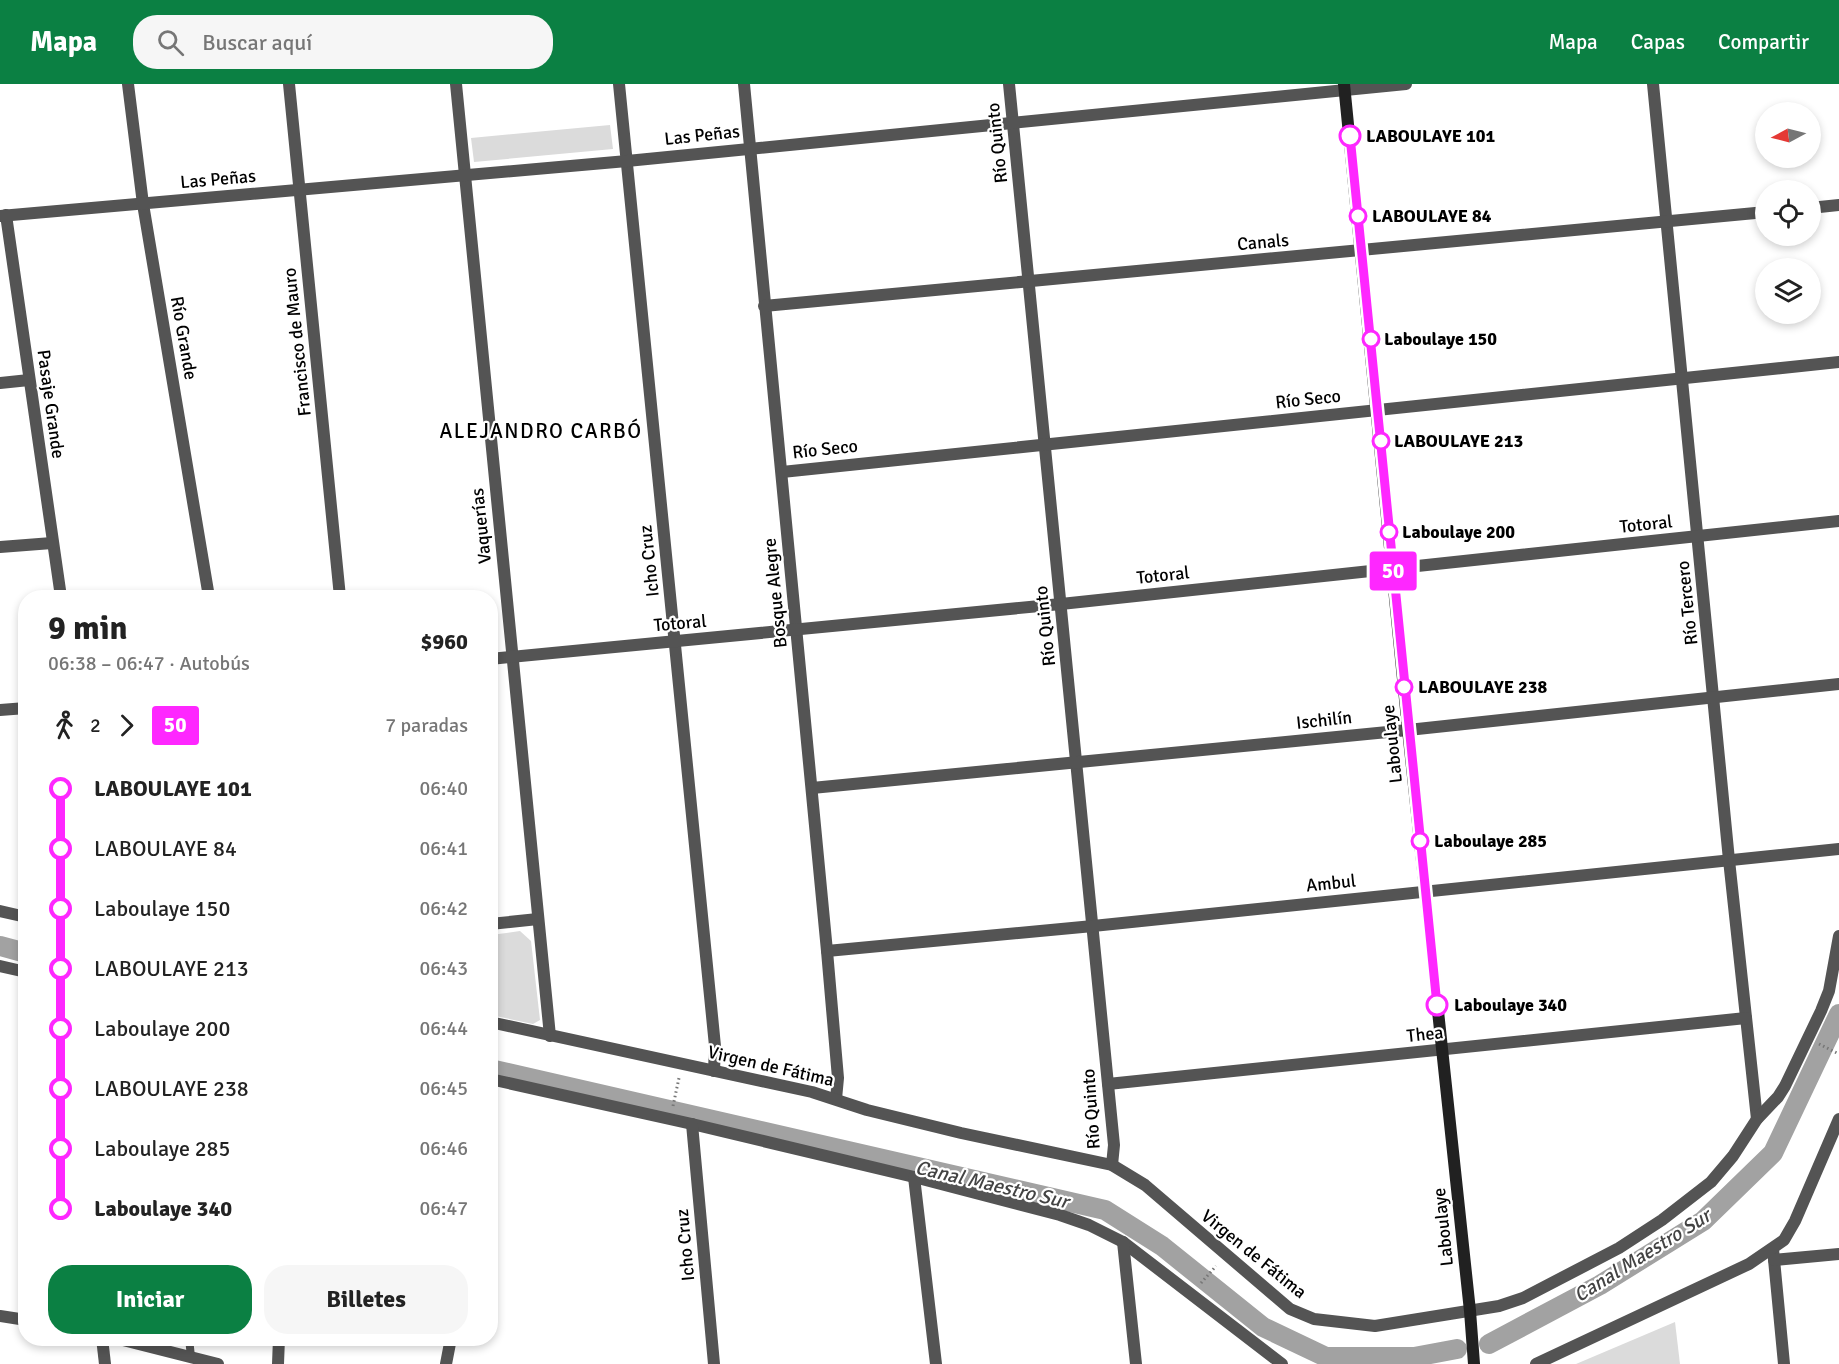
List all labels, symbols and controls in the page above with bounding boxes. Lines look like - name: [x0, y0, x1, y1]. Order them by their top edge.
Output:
- search box: [133, 15, 553, 69]
- text: Mapa: [30, 25, 97, 59]
- icon: search: [154, 26, 187, 59]
- text: Buscar aquí: [202, 29, 312, 56]
- text: Mapa: [1548, 29, 1598, 55]
- text: Capas: [1631, 29, 1685, 55]
- text: Compartir: [1718, 29, 1809, 55]
- street label: Río Quinto: [982, 102, 1012, 184]
- north arrow: [1755, 102, 1821, 168]
- map controls: [1755, 102, 1821, 324]
- street label: Las Peñas: [663, 120, 741, 150]
- marker: LABOULAYE 101: [1339, 125, 1361, 147]
- place label: LABOULAYE 101: [1366, 125, 1495, 147]
- street label: Las Peñas: [179, 165, 257, 193]
- button: locate: [1755, 180, 1821, 246]
- place label: LABOULAYE 84: [1372, 205, 1492, 227]
- marker: LABOULAYE 84: [1349, 207, 1367, 225]
- street label: Canals: [1236, 229, 1290, 255]
- button: layers: [1755, 258, 1821, 324]
- street label: Francisco de Mauro: [278, 267, 316, 417]
- street label: Río Grande: [166, 294, 202, 382]
- place label: Laboulaye 150: [1384, 328, 1497, 350]
- marker: Laboulaye 150: [1362, 330, 1380, 348]
- street label: Pasaje Grande: [32, 348, 70, 460]
- street label: Río Seco: [1274, 385, 1342, 413]
- district label: ALEJANDRO CARBÓ: [440, 418, 642, 444]
- place label: LABOULAYE 213: [1394, 430, 1523, 452]
- marker: LABOULAYE 213: [1372, 432, 1390, 450]
- street label: Río Seco: [791, 435, 859, 463]
- street label: Vaquerías: [466, 487, 496, 565]
- street label: Totoral: [1619, 510, 1673, 538]
- place label: Laboulaye 200: [1402, 521, 1515, 543]
- marker: Laboulaye 200: [1380, 523, 1398, 541]
- street label: Icho Cruz: [634, 524, 664, 598]
- street label: Bosque Alegre: [758, 537, 792, 649]
- line badge: 50: [1366, 552, 1420, 590]
- text: 50: [1382, 558, 1404, 584]
- street label: Río Tercero: [1672, 560, 1702, 646]
- street label: Totoral: [1136, 561, 1190, 589]
- street label: Río Quinto: [1030, 585, 1060, 667]
- text: 9 min: [48, 608, 128, 649]
- street label: Totoral: [653, 610, 707, 636]
- text: $960: [420, 628, 468, 655]
- text: 06:38 – 06:47 · Autobús: [48, 651, 250, 676]
- place label: LABOULAYE 238: [1418, 676, 1547, 698]
- marker: LABOULAYE 238: [1395, 678, 1413, 696]
- street label: Laboulaye: [1377, 704, 1407, 784]
- street label: Ischilín: [1295, 706, 1353, 734]
- icon: walk: [48, 709, 81, 742]
- icon: forward: [110, 709, 143, 742]
- text: 50: [164, 712, 187, 738]
- text: 2: [90, 713, 101, 738]
- text: 7 paradas: [385, 713, 468, 738]
- text: LABOULAYE 101: [94, 775, 252, 802]
- text: 06:40: [419, 776, 468, 801]
- place label: Laboulaye 285: [1434, 830, 1547, 852]
- marker: Laboulaye 285: [1411, 832, 1429, 850]
- text: LABOULAYE 84: [94, 835, 237, 862]
- text: 06:41: [419, 836, 468, 861]
- street label: Ambul: [1305, 869, 1357, 897]
- text: Laboulaye 150: [94, 895, 230, 922]
- text: 06:42: [419, 896, 468, 921]
- text: LABOULAYE 213: [94, 955, 249, 982]
- text: 06:43: [419, 956, 468, 981]
- marker: Laboulaye 340: [1426, 994, 1448, 1016]
- place label: Laboulaye 340: [1454, 994, 1567, 1016]
- text: Laboulaye 200: [94, 1015, 230, 1042]
- text: 06:44: [419, 1016, 468, 1041]
- street label: Thea: [1406, 1021, 1444, 1047]
- street label: Virgen de Fátima: [706, 1041, 836, 1091]
- street label: Río Quinto: [1077, 1068, 1105, 1150]
- text: LABOULAYE 238: [94, 1075, 249, 1102]
- text: 06:45: [419, 1076, 468, 1101]
- text: Laboulaye 285: [94, 1135, 230, 1162]
- text: 06:46: [419, 1136, 468, 1161]
- water label: Canal Maestro Sur: [913, 1155, 1074, 1215]
- street label: Laboulaye: [1428, 1187, 1458, 1267]
- text: Laboulaye 340: [94, 1195, 232, 1222]
- text: 06:47: [419, 1196, 468, 1221]
- water label: Canal Maestro Sur: [1569, 1202, 1718, 1308]
- street label: Virgen de Fátima: [1197, 1205, 1311, 1303]
- street label: Icho Cruz: [671, 1208, 699, 1282]
- button: Iniciar: [48, 1265, 252, 1334]
- button: Billetes: [264, 1265, 468, 1334]

